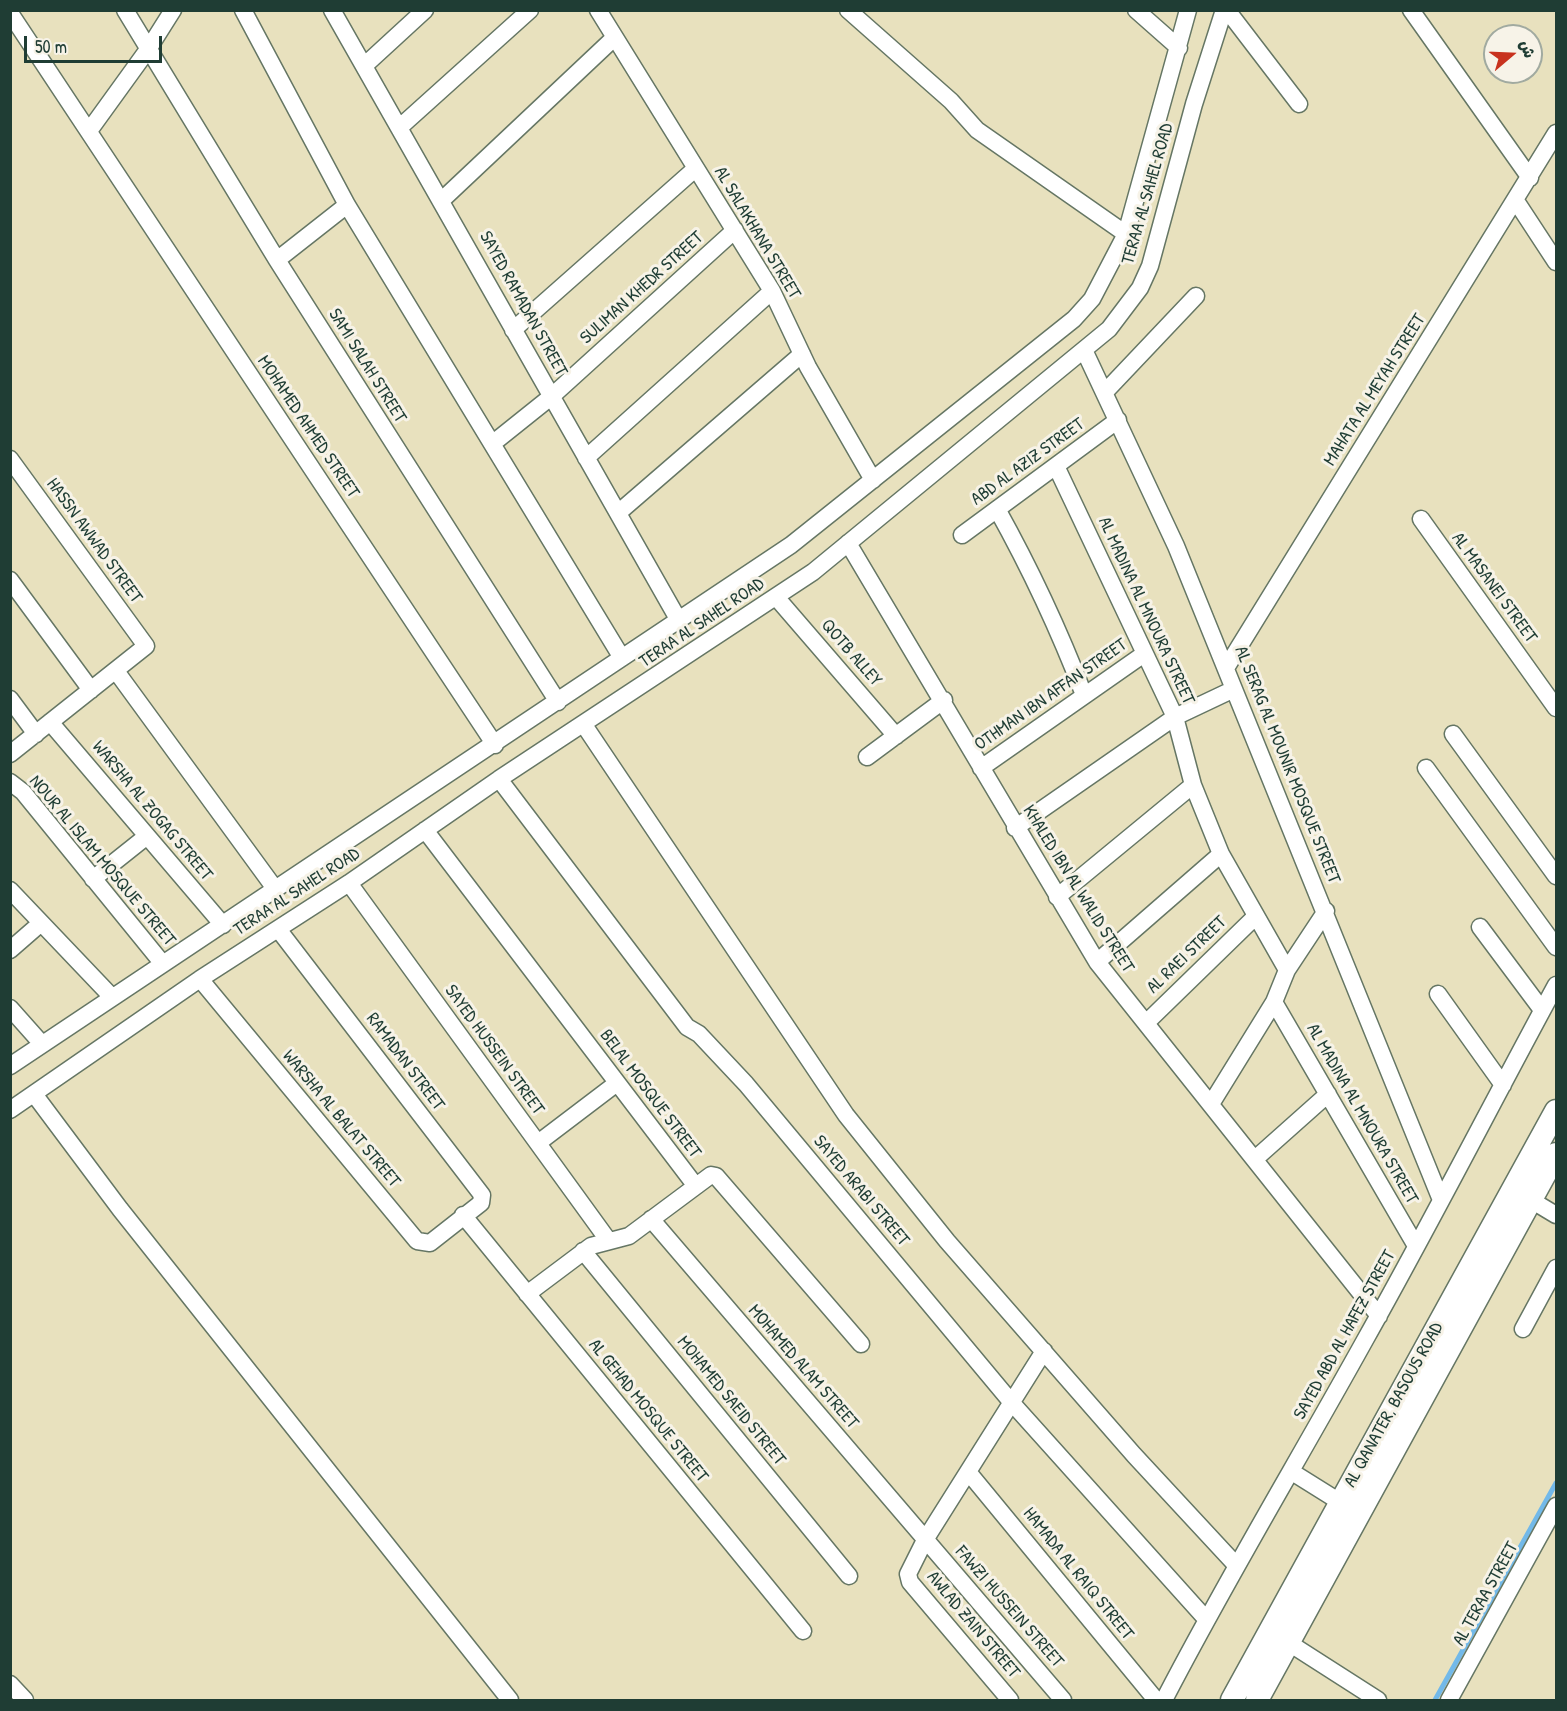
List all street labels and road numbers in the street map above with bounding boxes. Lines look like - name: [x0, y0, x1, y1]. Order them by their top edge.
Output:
- street label: TERAA AL SAHEL ROAD: [1118, 121, 1178, 267]
- street label: AL SALAKHANA STREET: [709, 163, 805, 303]
- street label: SULIMAN KHEDR STREET: [576, 227, 708, 349]
- street label: SAYED RAMADAN STREET: [474, 228, 572, 380]
- street label: SAMI SALAH STREET: [323, 305, 411, 427]
- street label: MAHATA AL MEYAH STREET: [1320, 310, 1430, 470]
- street label: MOHAMED AHMED STREET: [252, 352, 364, 502]
- street label: ABD AL AZIZ STREET: [967, 414, 1089, 510]
- street label: HASSN AWWAD STREET: [41, 474, 147, 608]
- street label: AL MADINA AL MNOURA STREET: [1093, 514, 1199, 708]
- street label: AL MASANEI STREET: [1447, 529, 1541, 647]
- street label: TERAA AL SAHEL ROAD: [636, 573, 768, 673]
- street label: QOTB ALLEY: [816, 615, 886, 691]
- street label: OTHMAN IBN AFFAN STREET: [971, 634, 1131, 756]
- street label: AL SERAG AL MOUNIR MOSQUE STREET: [1229, 643, 1345, 887]
- street label: WARSHA AL ZOGAG STREET: [87, 737, 217, 885]
- street label: NOUR AL ISLAM MOSQUE STREET: [24, 771, 180, 951]
- street label: KHALED IBN AL WALID STREET: [1018, 801, 1138, 977]
- street label: TERAA AL SAHEL ROAD: [230, 843, 364, 941]
- street label: AL RAEI STREET: [1143, 912, 1231, 998]
- street label: SAYED HUSSEIN STREET: [440, 981, 548, 1119]
- street label: RAMADAN STREET: [361, 1009, 449, 1115]
- street label: AL MADINA AL MNOURA STREET: [1302, 1020, 1422, 1208]
- street label: BELAL MOSQUE STREET: [595, 1025, 705, 1163]
- street label: WARSHA AL BALAT STREET: [277, 1046, 405, 1192]
- street label: SAYED ARABI STREET: [808, 1131, 914, 1251]
- street label: SAYED ABD AL HAFEZ STREET: [1289, 1247, 1401, 1423]
- street label: MOHAMED ALAM STREET: [743, 1300, 863, 1434]
- street label: AL QANATER, BASOUS ROAD: [1340, 1319, 1448, 1491]
- street label: MOHAMED SAEID STREET: [672, 1332, 790, 1470]
- street label: AL GEHAD MOSQUE STREET: [584, 1335, 712, 1487]
- street label: HAMADA AL RAIQ STREET: [1018, 1503, 1138, 1645]
- street label: AL TERAA STREET: [1449, 1538, 1523, 1650]
- street label: FAWZI HUSSEIN STREET: [950, 1542, 1068, 1672]
- street label: AWLAD ZAIN STREET: [922, 1567, 1024, 1683]

